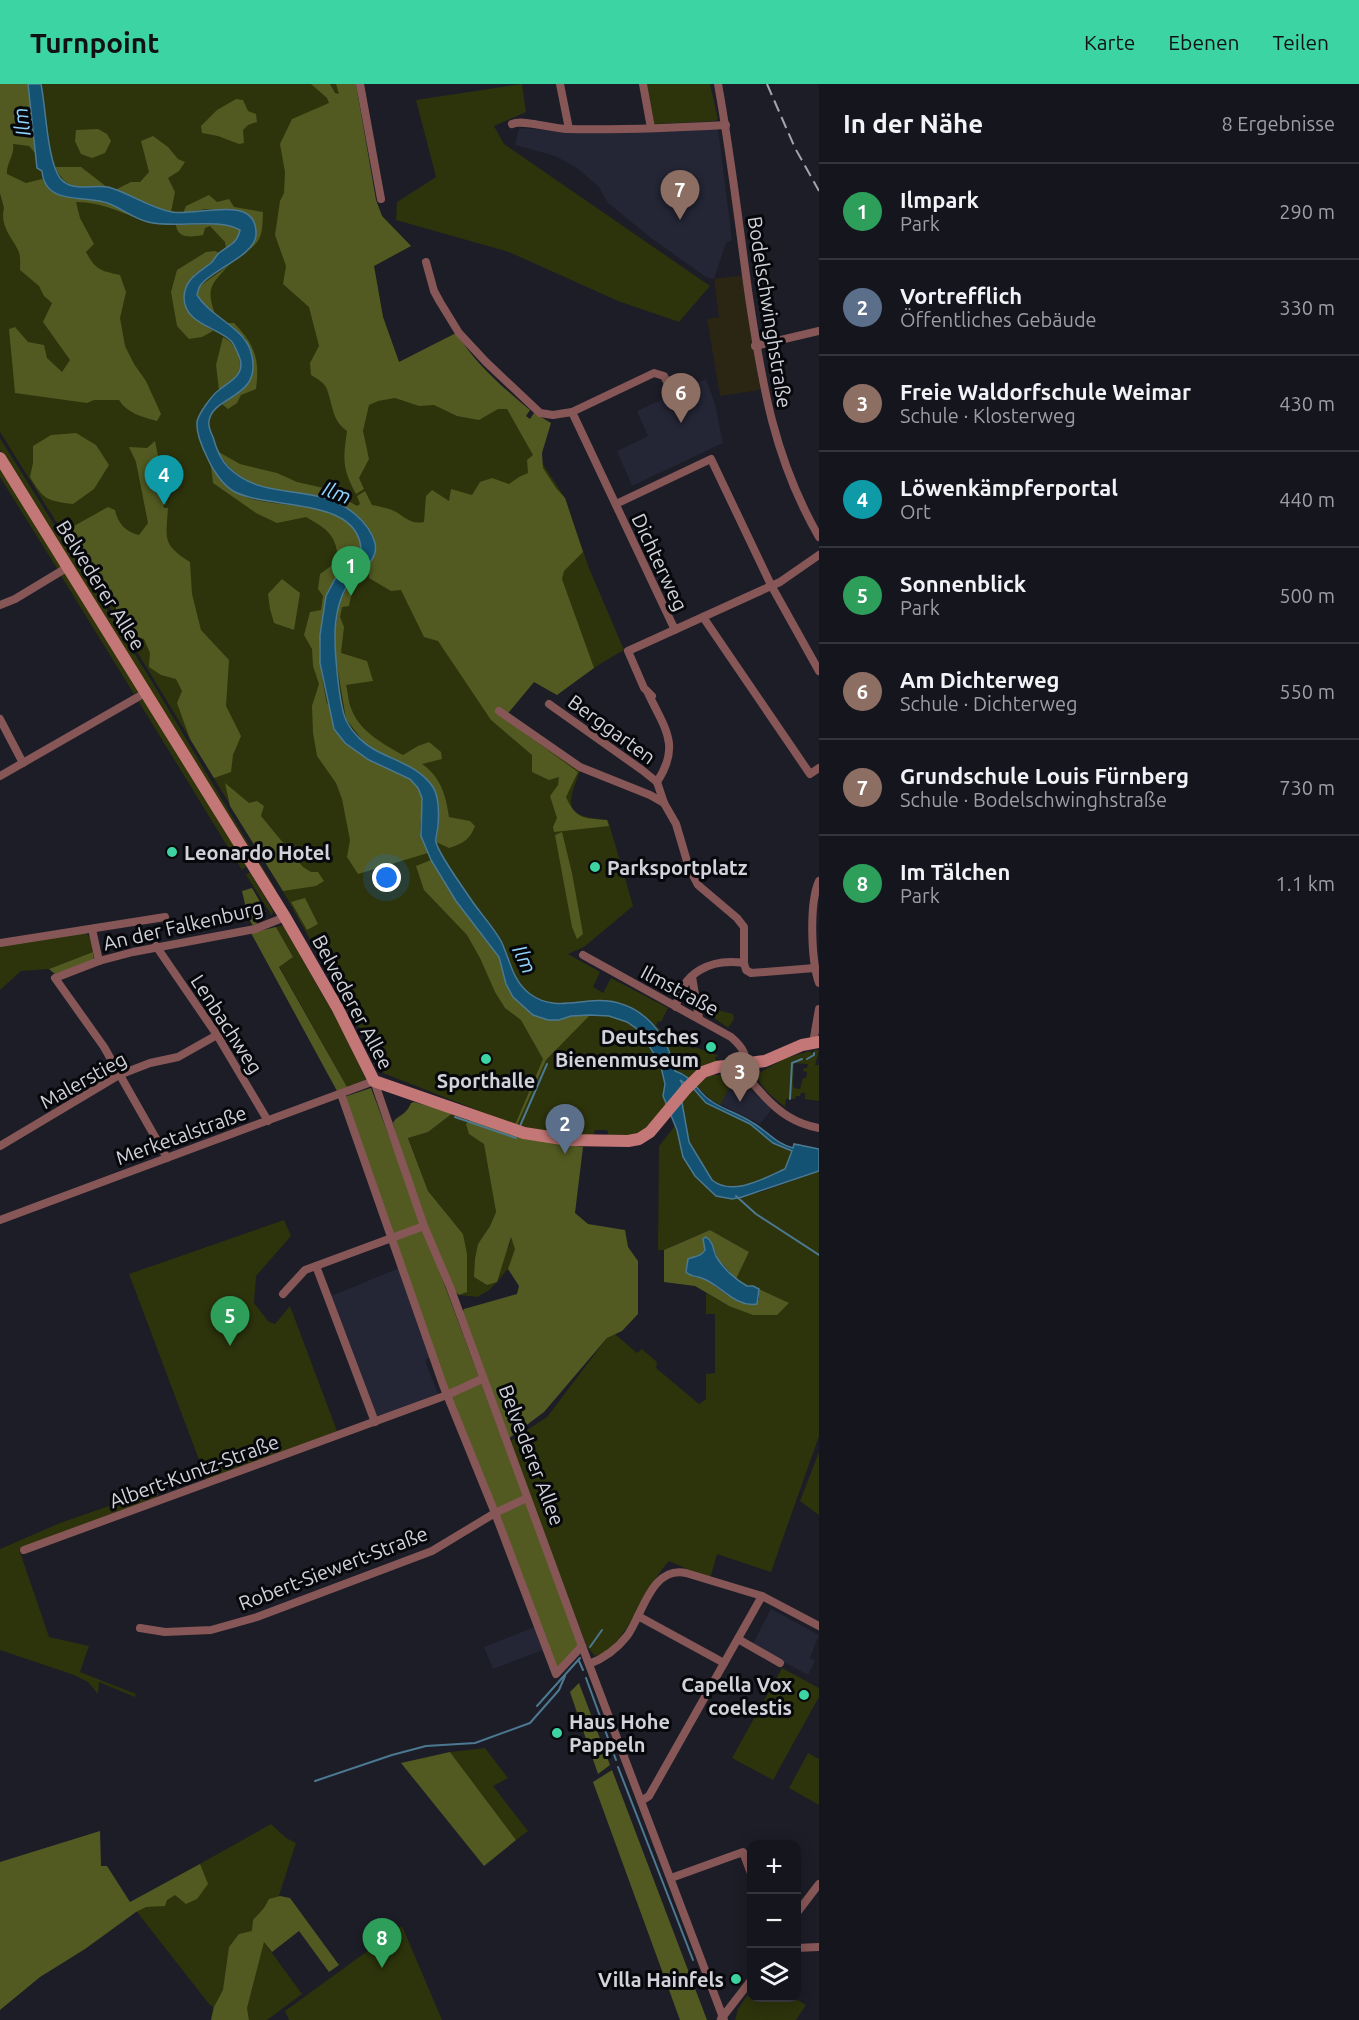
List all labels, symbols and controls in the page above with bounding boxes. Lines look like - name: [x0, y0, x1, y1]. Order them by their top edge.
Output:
- text: Turnpoint: [30, 27, 159, 58]
- text: Karte: [1084, 30, 1135, 54]
- text: Ebenen: [1168, 30, 1240, 54]
- text: Teilen: [1273, 30, 1329, 54]
- water label: Ilm: [7, 106, 35, 138]
- text: In der Nähe: [843, 109, 983, 138]
- text: 8 Ergebnisse: [1221, 112, 1335, 135]
- pin: 7: [660, 170, 700, 220]
- text: Ilmpark: [900, 187, 979, 212]
- text: 1: [857, 200, 868, 223]
- text: 290 m: [1279, 200, 1335, 223]
- text: Park: [900, 212, 940, 235]
- street label: Bodelschwinghstraße: [743, 214, 797, 410]
- text: Vortrefflich: [900, 283, 1022, 308]
- text: 2: [857, 296, 868, 319]
- text: 330 m: [1279, 296, 1335, 319]
- text: Öffentliches Gebäude: [900, 308, 1097, 331]
- pin: 6: [662, 374, 700, 423]
- text: Freie Waldorfschule Weimar: [900, 379, 1191, 404]
- text: 3: [857, 392, 868, 415]
- text: 430 m: [1279, 392, 1335, 415]
- text: Schule · Klosterweg: [900, 404, 1076, 427]
- pin: 4: [144, 456, 184, 505]
- text: Löwenkämpferportal: [900, 475, 1118, 500]
- water label: Ilm: [319, 476, 355, 508]
- text: 4: [857, 488, 868, 511]
- text: 440 m: [1279, 488, 1335, 511]
- text: Ort: [900, 500, 931, 523]
- street label: Dichterweg: [627, 510, 693, 614]
- street label: Belvederer Allee: [52, 516, 150, 654]
- pin: 1: [332, 546, 370, 596]
- text: Sonnenblick: [900, 571, 1026, 596]
- text: 5: [857, 584, 868, 607]
- text: 500 m: [1279, 584, 1335, 607]
- text: Park: [900, 596, 940, 619]
- text: Am Dichterweg: [900, 667, 1060, 692]
- text: 6: [857, 680, 868, 703]
- text: 550 m: [1279, 680, 1335, 703]
- street label: Berggarten: [564, 690, 660, 768]
- text: Schule · Dichterweg: [900, 692, 1078, 715]
- text: Grundschule Louis Fürnberg: [900, 763, 1189, 788]
- text: 7: [857, 776, 868, 799]
- text: 730 m: [1279, 776, 1335, 799]
- text: Schule · Bodelschwinghstraße: [900, 788, 1167, 811]
- place label: Leonardo Hotel: [184, 841, 330, 864]
- marker: Leonardo Hotel: [165, 845, 179, 859]
- place label: Parksportplatz: [607, 856, 748, 879]
- text: Im Tälchen: [900, 859, 1010, 884]
- marker: Parksportplatz: [588, 860, 602, 874]
- your location: [372, 863, 401, 892]
- text: 8: [857, 872, 868, 895]
- text: 1.1 km: [1276, 872, 1335, 895]
- text: Park: [900, 884, 940, 907]
- street label: An der Falkenburg: [101, 895, 265, 955]
- street label: Belvederer Allee: [308, 931, 398, 1073]
- water label: Ilm: [508, 941, 542, 977]
- street label: Ilmstraße: [637, 960, 723, 1020]
- street label: Lenbachweg: [186, 970, 268, 1078]
- place label: Deutsches Bienenmuseum: [555, 1025, 699, 1071]
- marker: Deutsches Bienenmuseum: [704, 1040, 718, 1054]
- street label: Malerstieg: [36, 1047, 130, 1113]
- marker: Sporthalle: [479, 1052, 493, 1066]
- pin: 3: [720, 1052, 760, 1102]
- place label: Sporthalle: [437, 1069, 535, 1092]
- street label: Merketalstraße: [112, 1101, 250, 1169]
- pin: 2: [546, 1104, 584, 1154]
- pin: 5: [210, 1296, 250, 1346]
- street label: Belvederer Allee: [495, 1381, 569, 1529]
- street label: Albert-Kuntz-Straße: [106, 1430, 282, 1512]
- street label: Robert-Siewert-Straße: [235, 1521, 431, 1615]
- place label: Capella Vox coelestis: [681, 1673, 792, 1719]
- marker: Capella Vox coelestis: [797, 1688, 811, 1702]
- place label: Haus Hohe Pappeln: [569, 1710, 670, 1756]
- marker: Haus Hohe Pappeln: [550, 1726, 564, 1740]
- map controls: [747, 1840, 801, 2002]
- button: +: [747, 1840, 801, 1894]
- button: −: [747, 1894, 801, 1948]
- pin: 8: [362, 1918, 401, 1968]
- button: layers: [747, 1948, 801, 2002]
- place label: Villa Hainfels: [598, 1968, 724, 1991]
- marker: Villa Hainfels: [729, 1972, 743, 1986]

